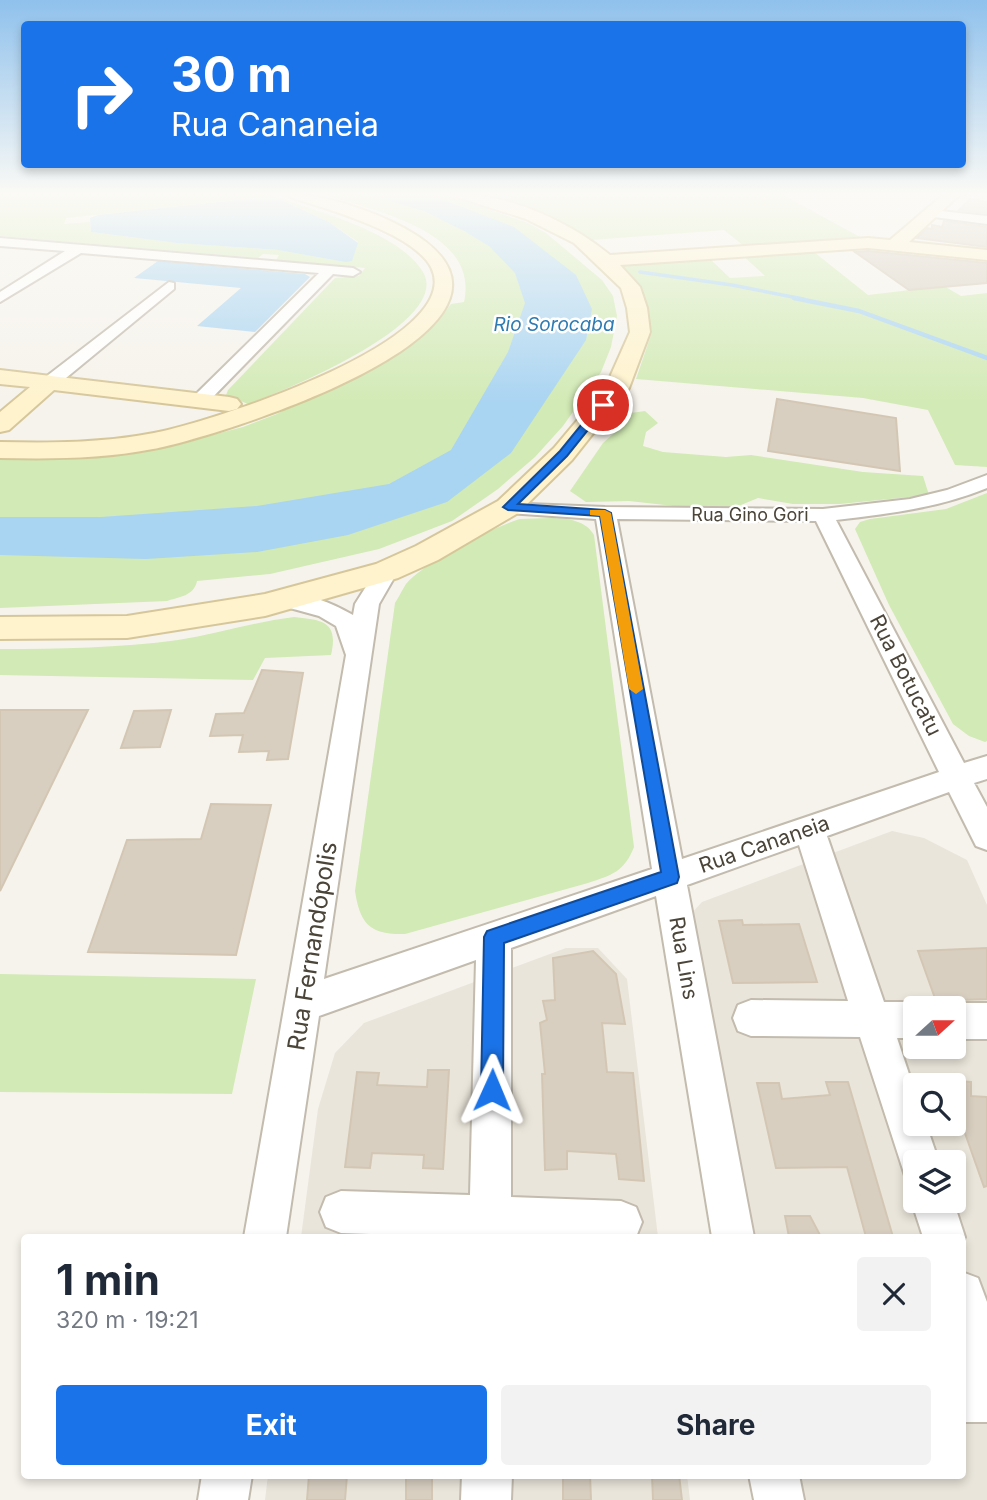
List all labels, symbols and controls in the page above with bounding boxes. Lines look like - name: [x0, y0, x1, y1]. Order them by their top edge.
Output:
- text: 30 m: [171, 45, 292, 104]
- icon: right: [56, 49, 147, 140]
- text: Rua Cananeia: [171, 105, 379, 144]
- water label: Rio Sorocaba: [493, 313, 615, 336]
- pin: [573, 375, 633, 435]
- icon: arrive: [584, 386, 622, 424]
- street label: Rua Gino Gori: [691, 504, 809, 525]
- street label: Rua Botucatu: [865, 610, 947, 740]
- street label: Rua Cananeia: [695, 810, 833, 878]
- street label: Rua Fernandópolis: [281, 840, 343, 1052]
- street label: Rua Lins: [664, 914, 704, 1002]
- north arrow: [903, 996, 966, 1059]
- map controls: [903, 996, 966, 1213]
- position arrow: [455, 1053, 529, 1127]
- button: search: [903, 1073, 966, 1136]
- button: layers: [903, 1150, 966, 1213]
- text: 1 min: [56, 1254, 160, 1305]
- button: close: [857, 1257, 931, 1331]
- text: 320 m · 19:21: [56, 1306, 199, 1334]
- button: Exit: [56, 1385, 487, 1465]
- button: Share: [501, 1385, 931, 1465]

